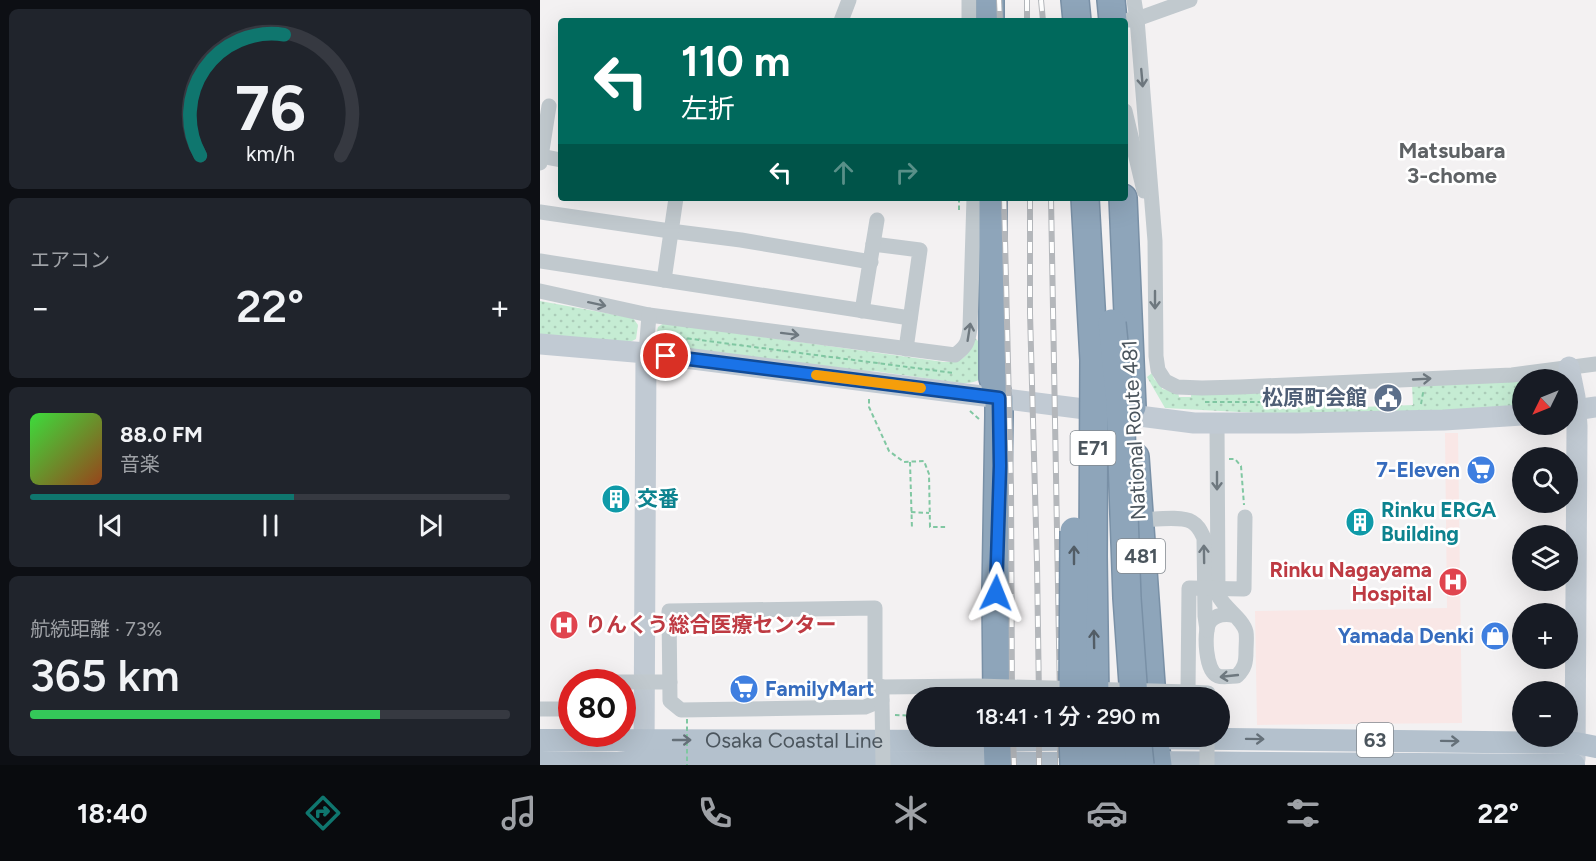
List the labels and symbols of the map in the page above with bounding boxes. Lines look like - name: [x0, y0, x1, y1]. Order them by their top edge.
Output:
- one-way arrow: [1137, 67, 1148, 87]
- district label: Matsubara 3-chome: [1398, 137, 1506, 189]
- one-way arrow: [1150, 289, 1161, 309]
- one-way arrow: [587, 299, 606, 310]
- one-way arrow: [964, 323, 975, 342]
- one-way arrow: [779, 329, 799, 340]
- pin: [640, 330, 691, 381]
- street label: National Route 481: [1116, 339, 1151, 521]
- north arrow: [1512, 369, 1578, 435]
- one-way arrow: [1411, 373, 1431, 384]
- public building icon: 松原町会館: [1372, 382, 1404, 414]
- place label: 松原町会館: [1262, 385, 1367, 410]
- road number: E71: [1070, 431, 1116, 465]
- supermarket icon: 7-Eleven: [1465, 454, 1497, 486]
- place label: 7-Eleven: [1376, 457, 1460, 482]
- one-way arrow: [1212, 471, 1223, 491]
- building icon: 交番: [600, 483, 632, 515]
- place label: 交番: [637, 486, 679, 511]
- place label: Rinku ERGA Building: [1381, 497, 1496, 546]
- building icon: Rinku ERGA Building: [1344, 506, 1376, 538]
- road number: 481: [1117, 539, 1165, 573]
- one-way arrow: [1199, 544, 1210, 564]
- one-way arrow: [1068, 546, 1080, 566]
- place label: Rinku Nagayama Hospital: [1269, 557, 1432, 606]
- position arrow: [964, 561, 1028, 625]
- hospital icon: Rinku Nagayama Hospital: [1437, 566, 1469, 598]
- hospital icon: りんくう総合医療センター: [548, 609, 580, 641]
- place label: りんくう総合医療センター: [585, 612, 837, 637]
- shop icon: Yamada Denki: [1479, 620, 1511, 652]
- place label: Yamada Denki: [1338, 623, 1474, 648]
- one-way arrow: [1088, 630, 1100, 650]
- speed limit sign: 80: [558, 669, 636, 747]
- one-way arrow: [1219, 670, 1239, 681]
- supermarket icon: FamilyMart: [728, 673, 760, 705]
- place label: FamilyMart: [765, 676, 874, 701]
- road number: 63: [1357, 723, 1393, 757]
- street label: Osaka Coastal Line: [705, 727, 883, 753]
- one-way arrow: [1244, 733, 1264, 744]
- one-way arrow: [672, 734, 692, 746]
- one-way arrow: [1439, 735, 1459, 747]

